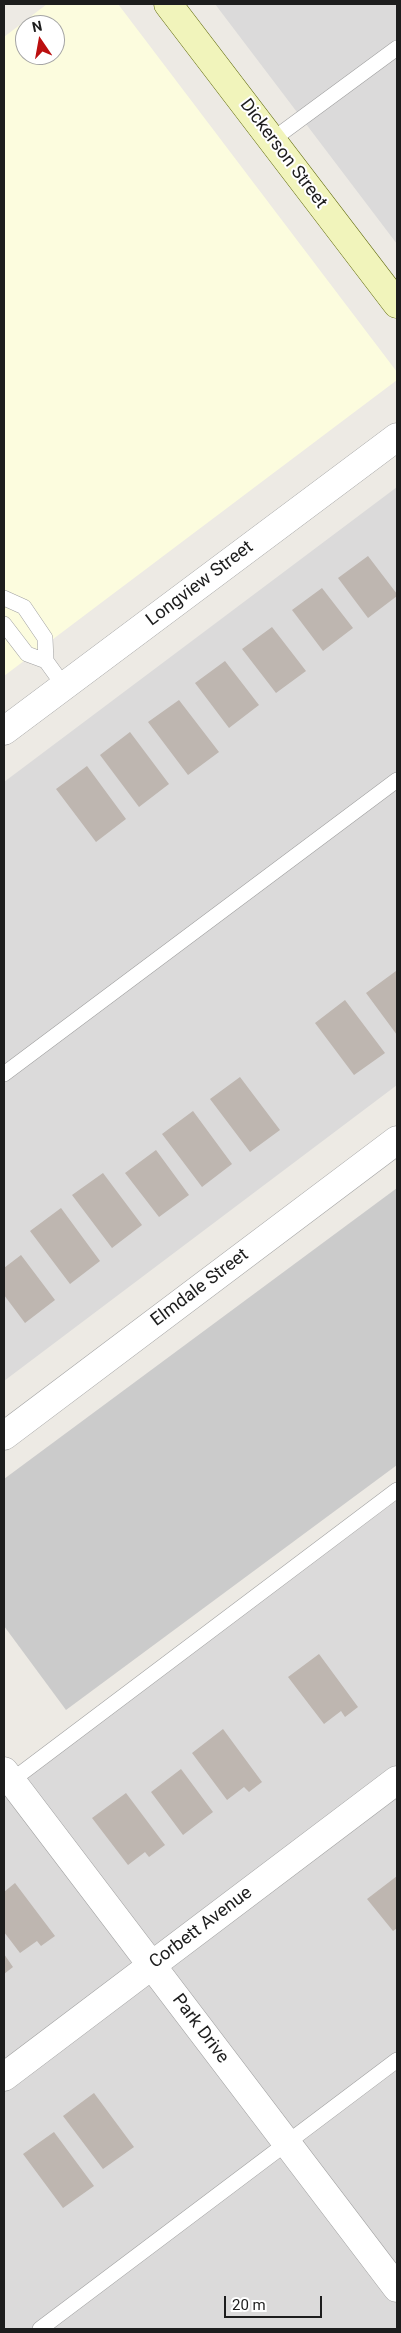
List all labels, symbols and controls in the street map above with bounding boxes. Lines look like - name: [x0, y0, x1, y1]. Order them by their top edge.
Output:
- north arrow: [15, 15, 65, 65]
- text: N: [31, 17, 44, 35]
- street label: Dickerson Street: [235, 95, 331, 213]
- street label: Longview Street: [142, 537, 258, 631]
- street label: Elmdale Street: [147, 1244, 253, 1332]
- street label: Corbett Avenue: [145, 1882, 257, 1974]
- street label: Park Drive: [167, 1990, 233, 2068]
- scale bar: [226, 2286, 324, 2318]
- text: 20 m: [232, 2296, 266, 2314]

